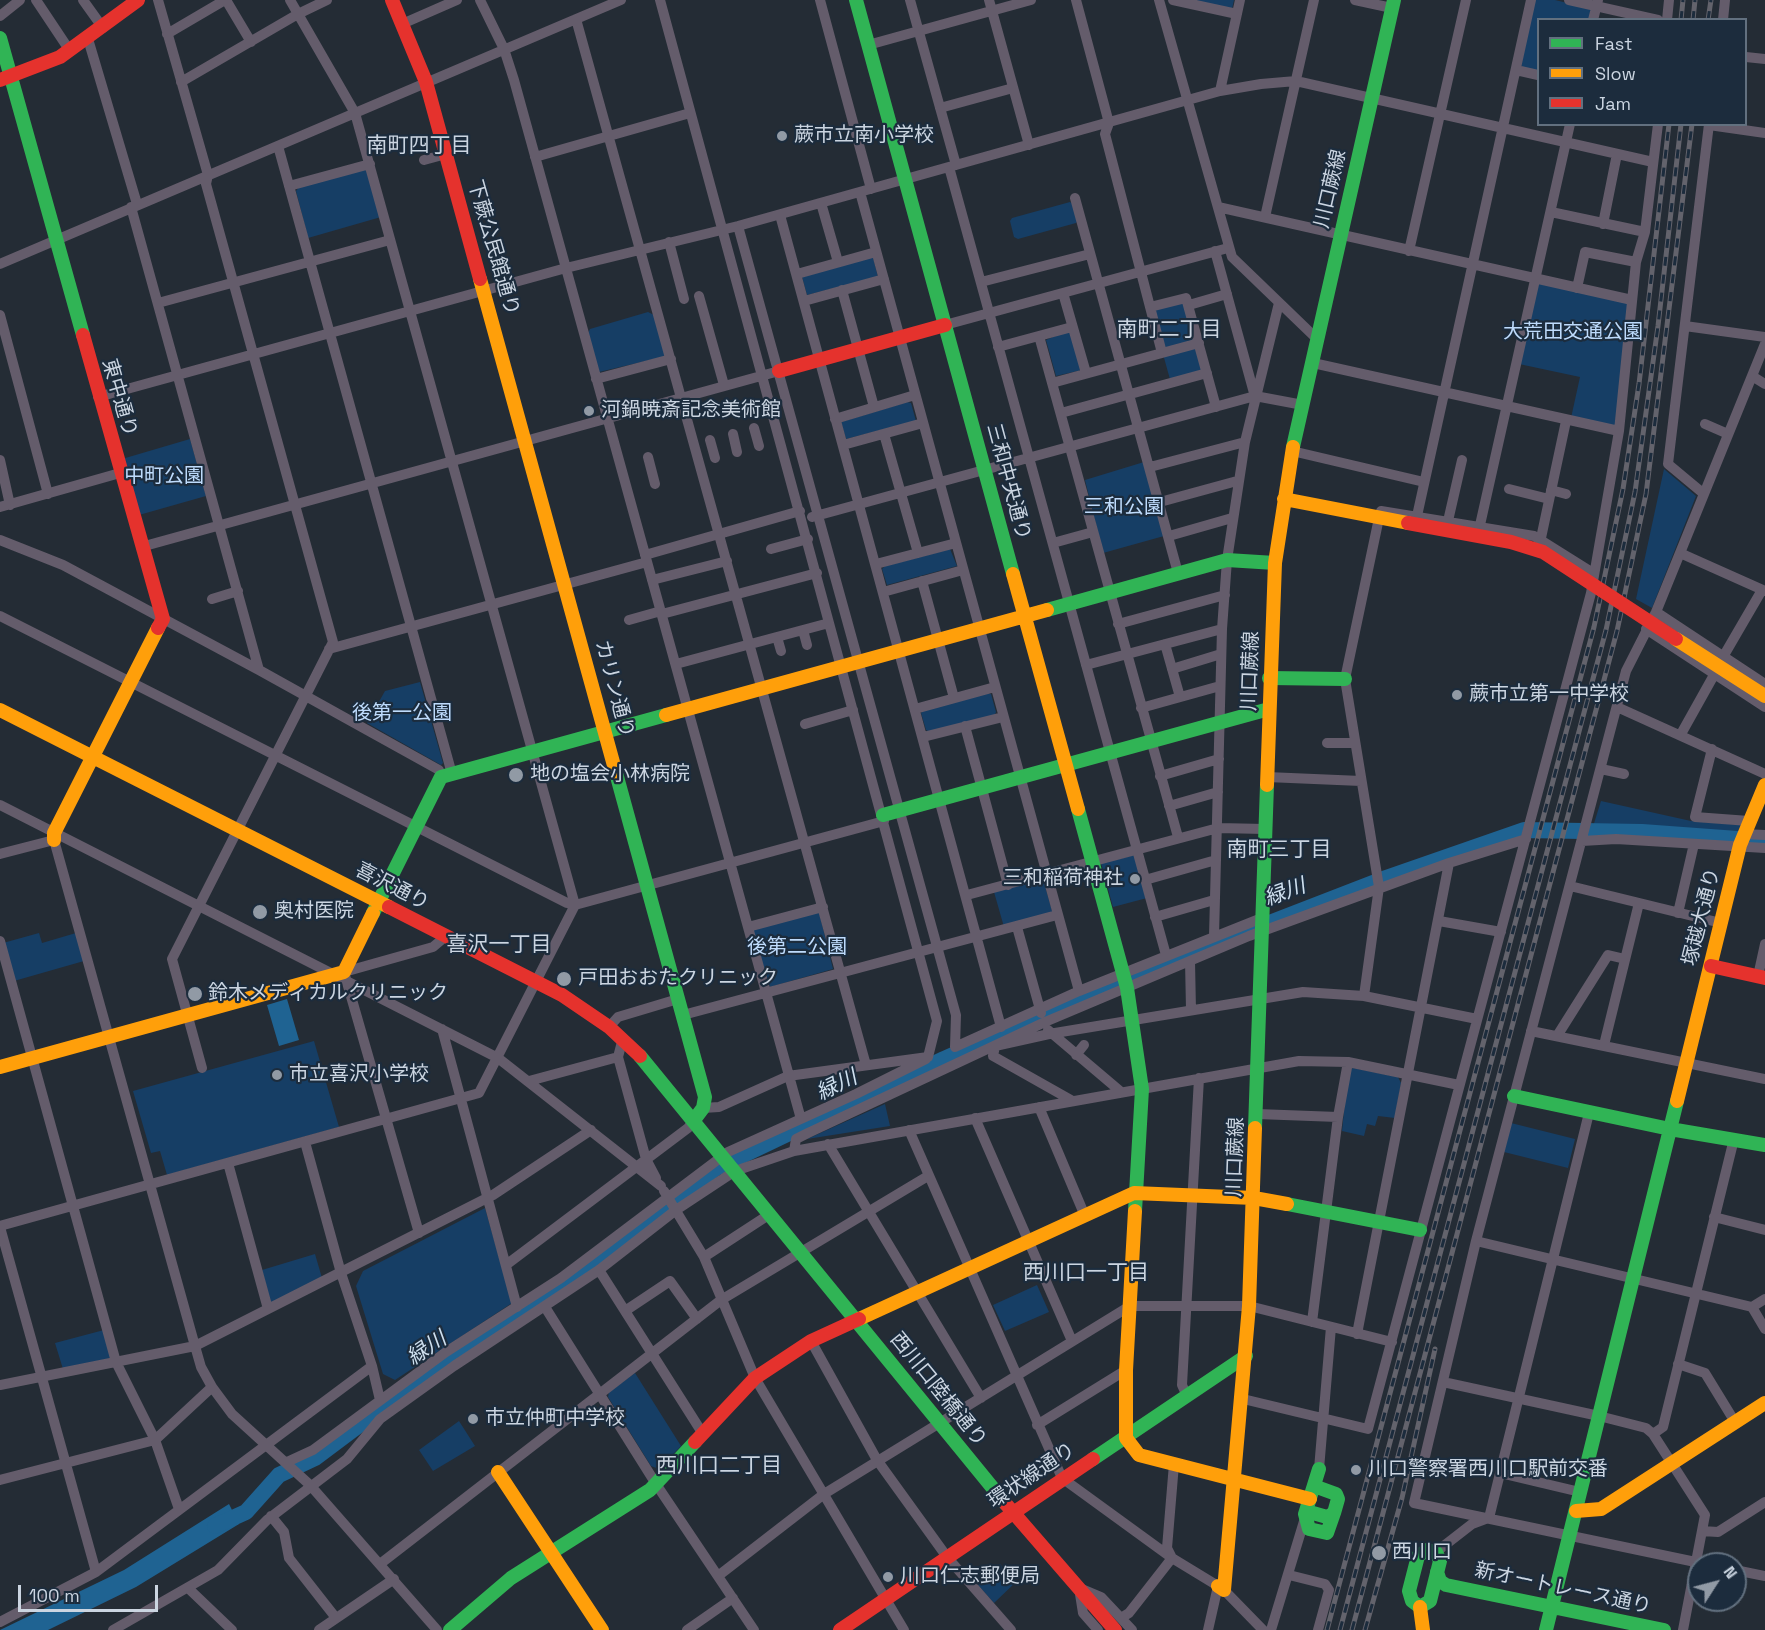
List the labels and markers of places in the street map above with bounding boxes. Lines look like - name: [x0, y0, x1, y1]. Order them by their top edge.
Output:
- place label: 蕨市立南小学校: [794, 124, 934, 148]
- marker: 蕨市立南小学校: [775, 129, 789, 143]
- place label: 河鍋暁斎記念美術館: [601, 399, 781, 423]
- marker: 河鍋暁斎記念美術館: [582, 404, 596, 418]
- place label: 蕨市立第一中学校: [1469, 683, 1629, 707]
- marker: 蕨市立第一中学校: [1450, 688, 1464, 702]
- place label: 地の塩会小林病院: [530, 763, 690, 787]
- marker: 地の塩会小林病院: [507, 766, 525, 784]
- place label: 三和稲荷神社: [1003, 867, 1123, 891]
- marker: 三和稲荷神社: [1128, 872, 1142, 886]
- place label: 奥村医院: [274, 900, 354, 924]
- marker: 奥村医院: [251, 903, 269, 921]
- place label: 戸田おおたクリニック: [578, 967, 778, 991]
- marker: 戸田おおたクリニック: [555, 970, 573, 988]
- place label: 鈴木メディカルクリニック: [208, 982, 448, 1006]
- marker: 鈴木メディカルクリニック: [186, 985, 204, 1003]
- place label: 市立喜沢小学校: [289, 1063, 429, 1087]
- marker: 市立喜沢小学校: [270, 1068, 284, 1082]
- place label: 市立仲町中学校: [485, 1407, 625, 1431]
- marker: 市立仲町中学校: [466, 1412, 480, 1426]
- place label: 川口警察署西川口駅前交番: [1368, 1458, 1608, 1482]
- marker: 川口警察署西川口駅前交番: [1349, 1463, 1363, 1477]
- place label: 西川口: [1392, 1541, 1452, 1565]
- marker: 西川口: [1370, 1544, 1388, 1562]
- place label: 川口仁志郵便局: [900, 1565, 1040, 1589]
- marker: 川口仁志郵便局: [881, 1570, 895, 1584]

